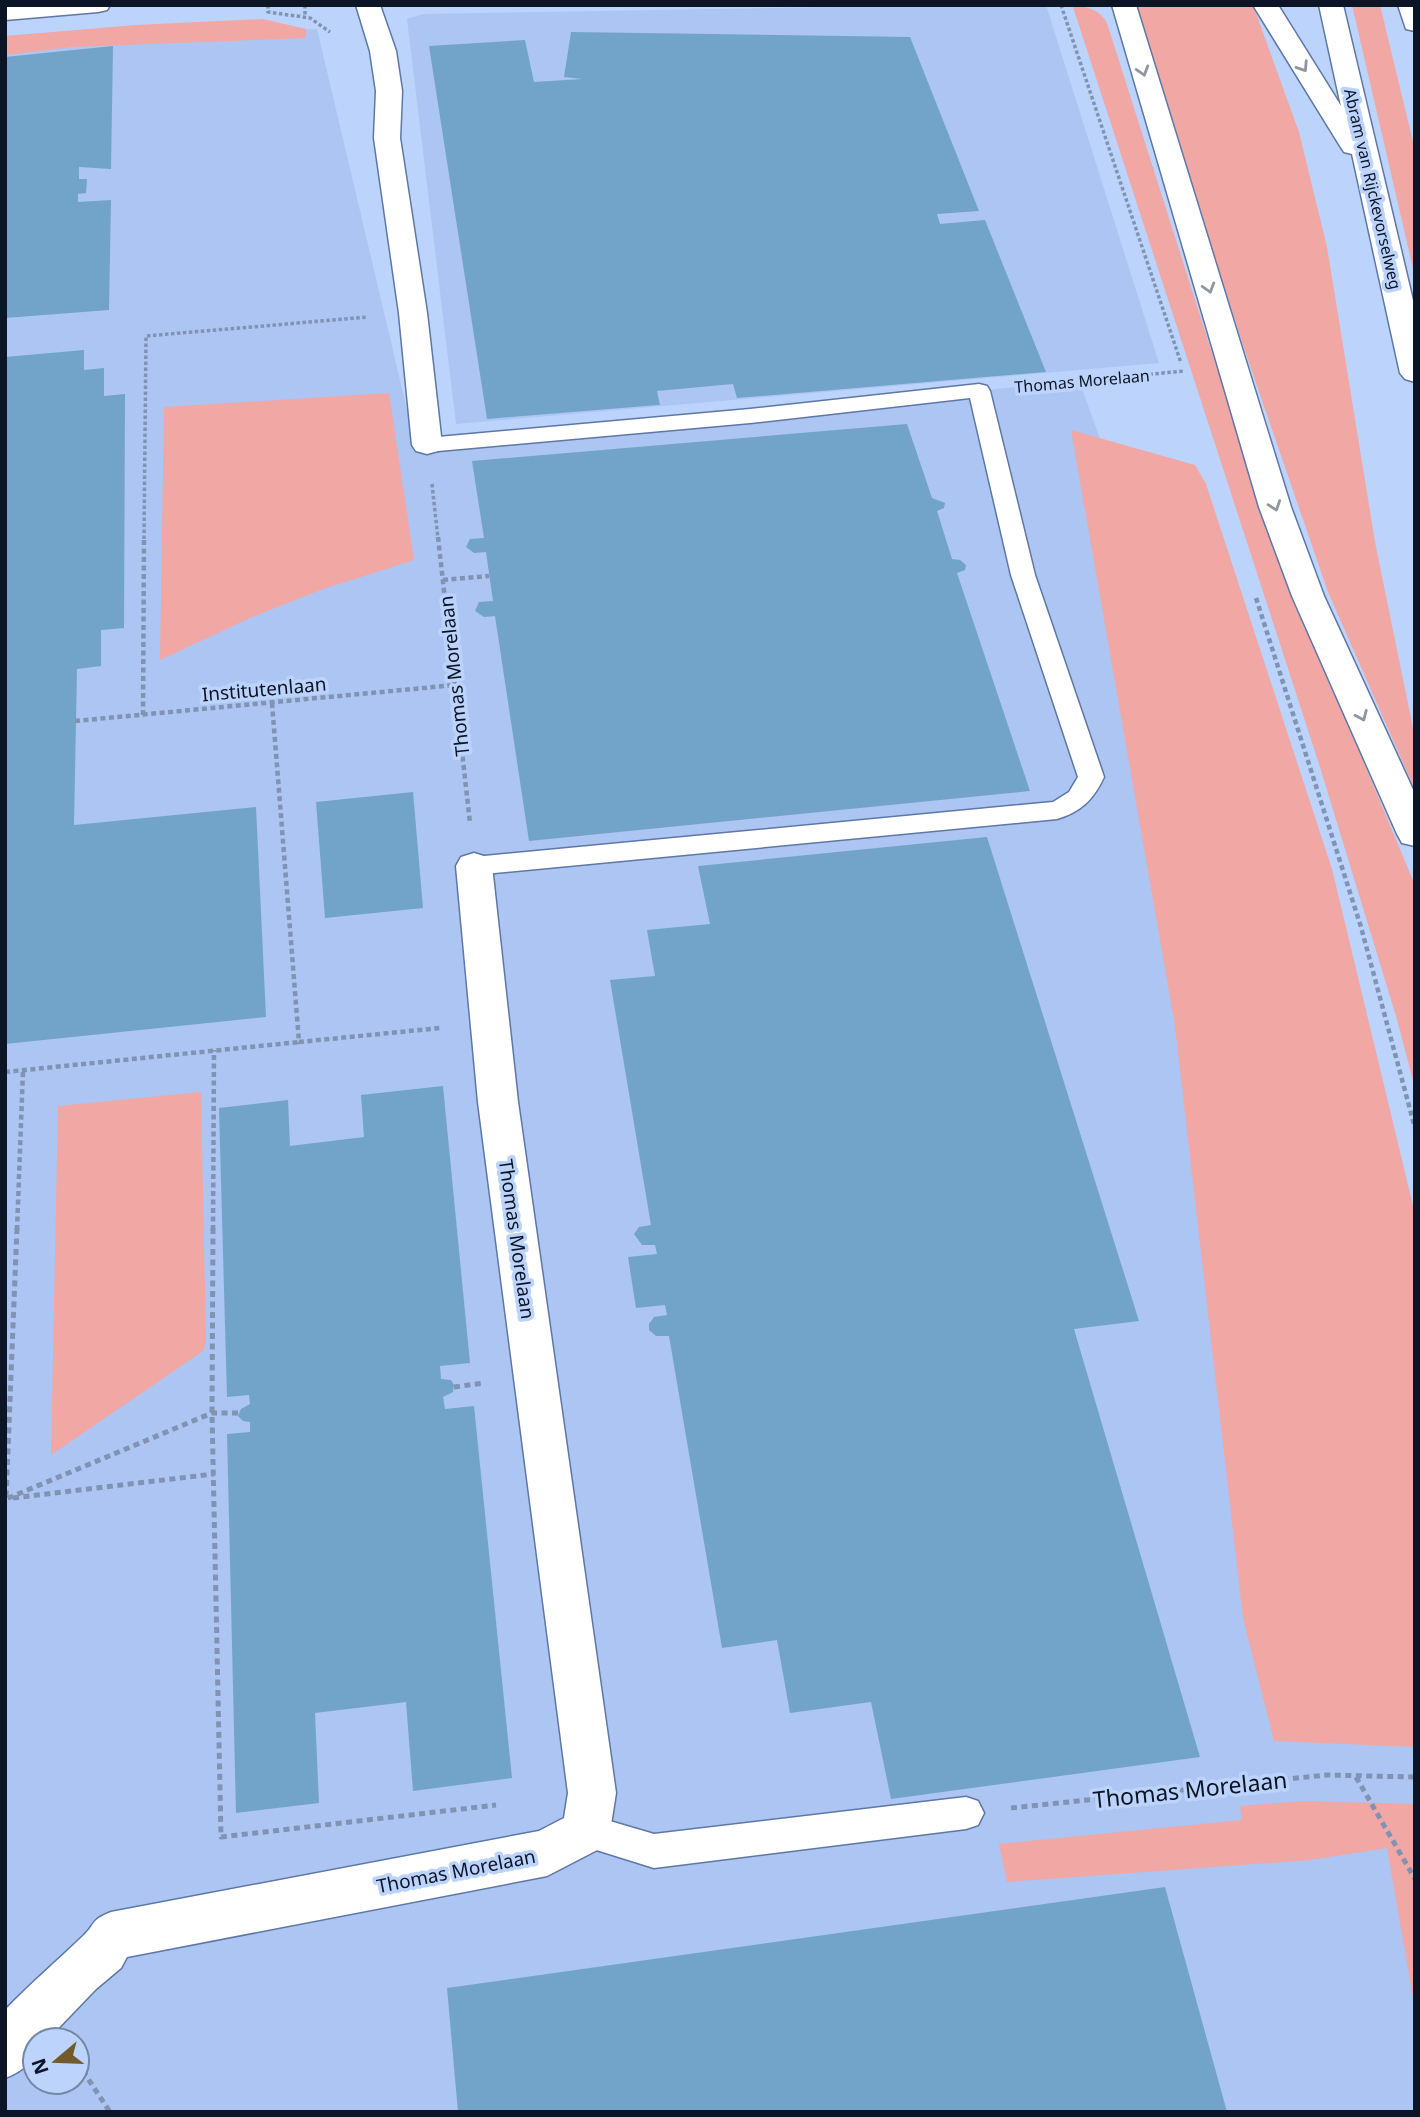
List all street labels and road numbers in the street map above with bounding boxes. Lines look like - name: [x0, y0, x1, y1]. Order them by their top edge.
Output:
- street label: Abram van Rijckevorselweg: [1339, 86, 1407, 292]
- street label: Thomas Morelaan: [1013, 364, 1151, 398]
- street label: Thomas Morelaan: [433, 595, 475, 757]
- street label: Institutenlaan: [201, 671, 327, 707]
- street label: Thomas Morelaan: [493, 1157, 541, 1321]
- street label: Thomas Morelaan: [1091, 1763, 1289, 1815]
- street label: Thomas Morelaan: [374, 1843, 538, 1899]

